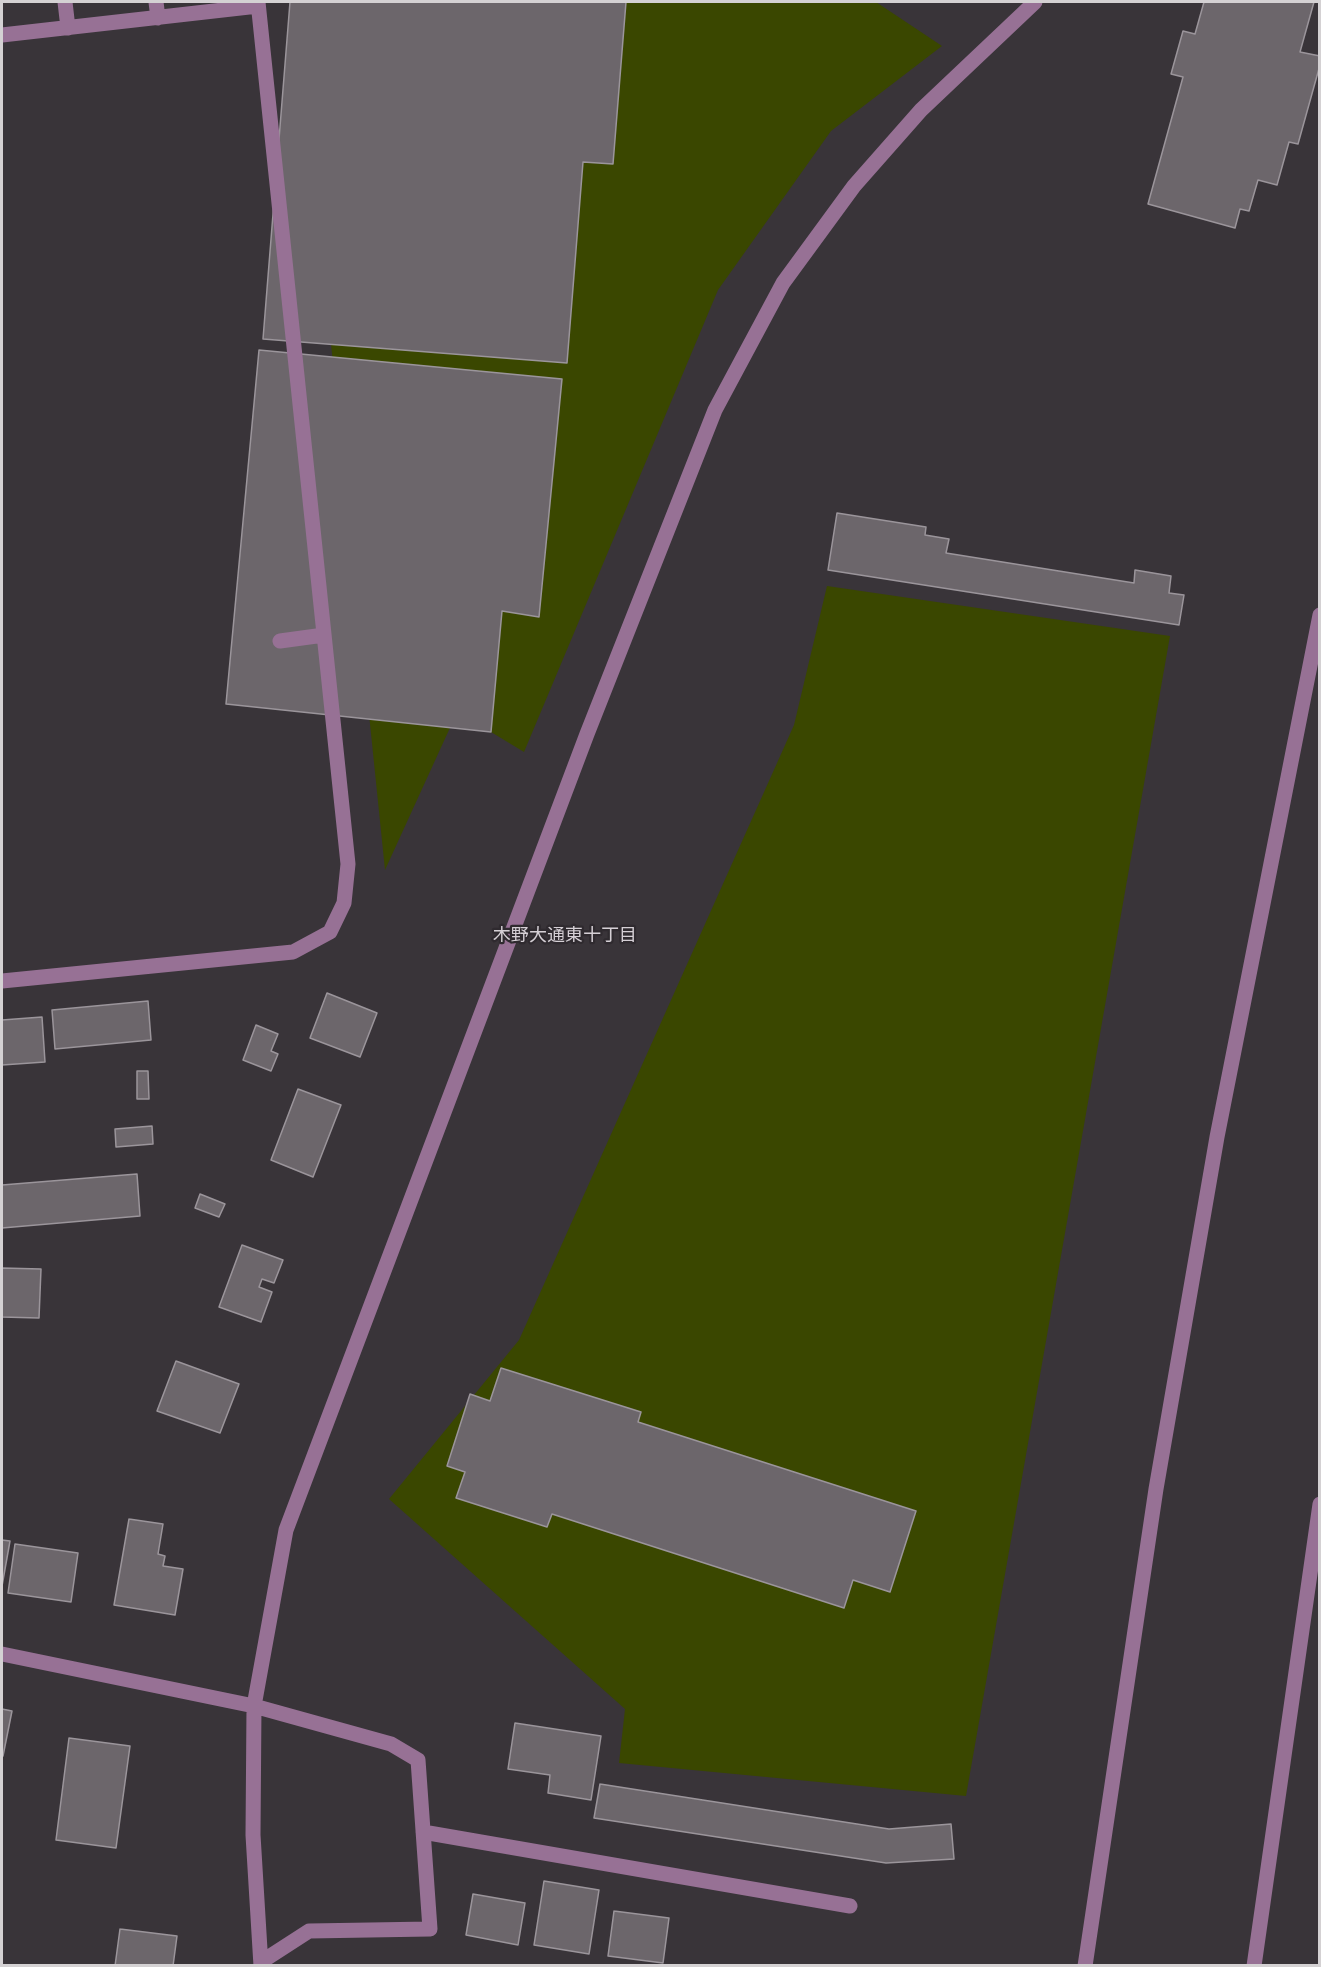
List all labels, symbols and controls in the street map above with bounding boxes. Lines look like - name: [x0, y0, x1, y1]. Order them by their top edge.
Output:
- district label: 木野大通東十丁目: [493, 924, 637, 946]

